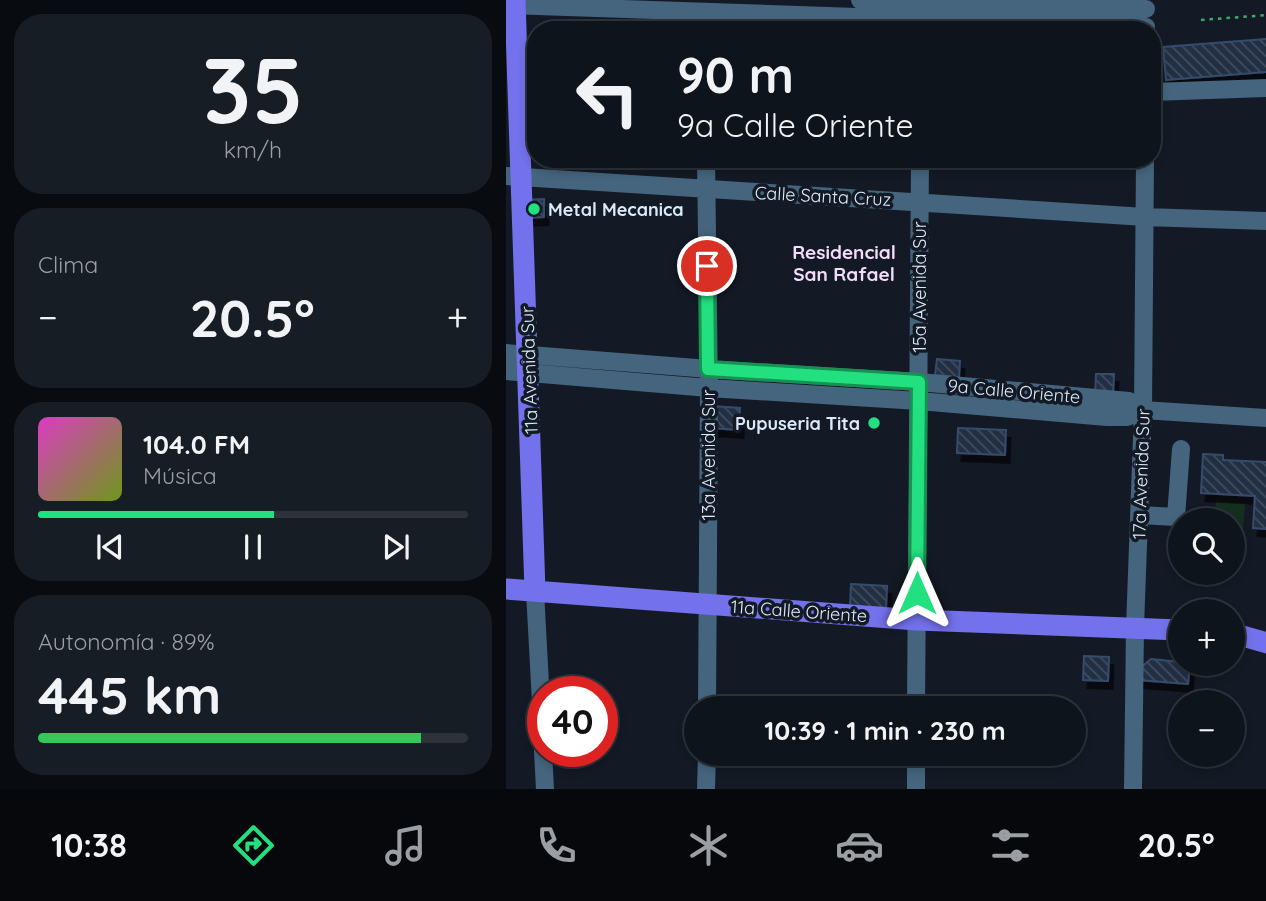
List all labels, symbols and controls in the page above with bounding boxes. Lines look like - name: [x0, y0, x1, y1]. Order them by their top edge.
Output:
- text: 35: [202, 32, 304, 146]
- text: 90 m: [677, 44, 794, 105]
- icon: left: [562, 49, 653, 140]
- text: 9a Calle Oriente: [677, 105, 914, 145]
- text: km/h: [224, 135, 282, 164]
- street label: Calle Santa Cruz: [754, 181, 892, 211]
- place label: Metal Mecanica: [548, 198, 684, 221]
- marker: Metal Mecanica: [526, 201, 542, 217]
- street label: 15a Avenida Sur: [908, 221, 931, 353]
- pin: [677, 236, 737, 296]
- district label: Residencial San Rafael: [792, 240, 896, 286]
- icon: arrive: [688, 247, 726, 285]
- text: Clima: [38, 250, 98, 279]
- text: 20.5°: [190, 285, 315, 350]
- text: −: [38, 293, 58, 341]
- text: +: [447, 293, 468, 341]
- street label: 11a Avenida Sur: [515, 305, 543, 434]
- street label: 9a Calle Oriente: [947, 374, 1081, 408]
- street label: 13a Avenida Sur: [697, 389, 720, 520]
- street label: 17a Avenida Sur: [1127, 408, 1155, 540]
- place label: Pupuseria Tita: [735, 412, 860, 435]
- marker: Pupuseria Tita: [866, 415, 882, 431]
- text: 104.0 FM: [143, 428, 250, 461]
- text: Música: [143, 461, 217, 490]
- map controls: [1168, 508, 1245, 767]
- button: search: [1168, 508, 1245, 585]
- icon: previous: [91, 528, 129, 566]
- icon: pause: [234, 528, 272, 566]
- icon: next: [377, 528, 415, 566]
- position arrow: [880, 556, 954, 630]
- street label: 11a Calle Oriente: [730, 595, 868, 627]
- button: +: [1168, 599, 1245, 676]
- text: Autonomía · 89%: [38, 627, 214, 656]
- text: 445 km: [38, 662, 221, 727]
- speed limit sign: 40: [527, 676, 618, 767]
- button: −: [1168, 690, 1245, 767]
- text: 10:39 · 1 min · 230 m: [764, 714, 1006, 747]
- icon: directions: [229, 821, 278, 870]
- icon: music: [381, 821, 430, 870]
- icon: phone: [532, 821, 581, 870]
- icon: climate: [684, 821, 733, 870]
- icon: car: [835, 821, 884, 870]
- icon: filters: [986, 821, 1035, 870]
- text: 10:38: [51, 825, 127, 865]
- text: 20.5°: [1138, 825, 1215, 865]

